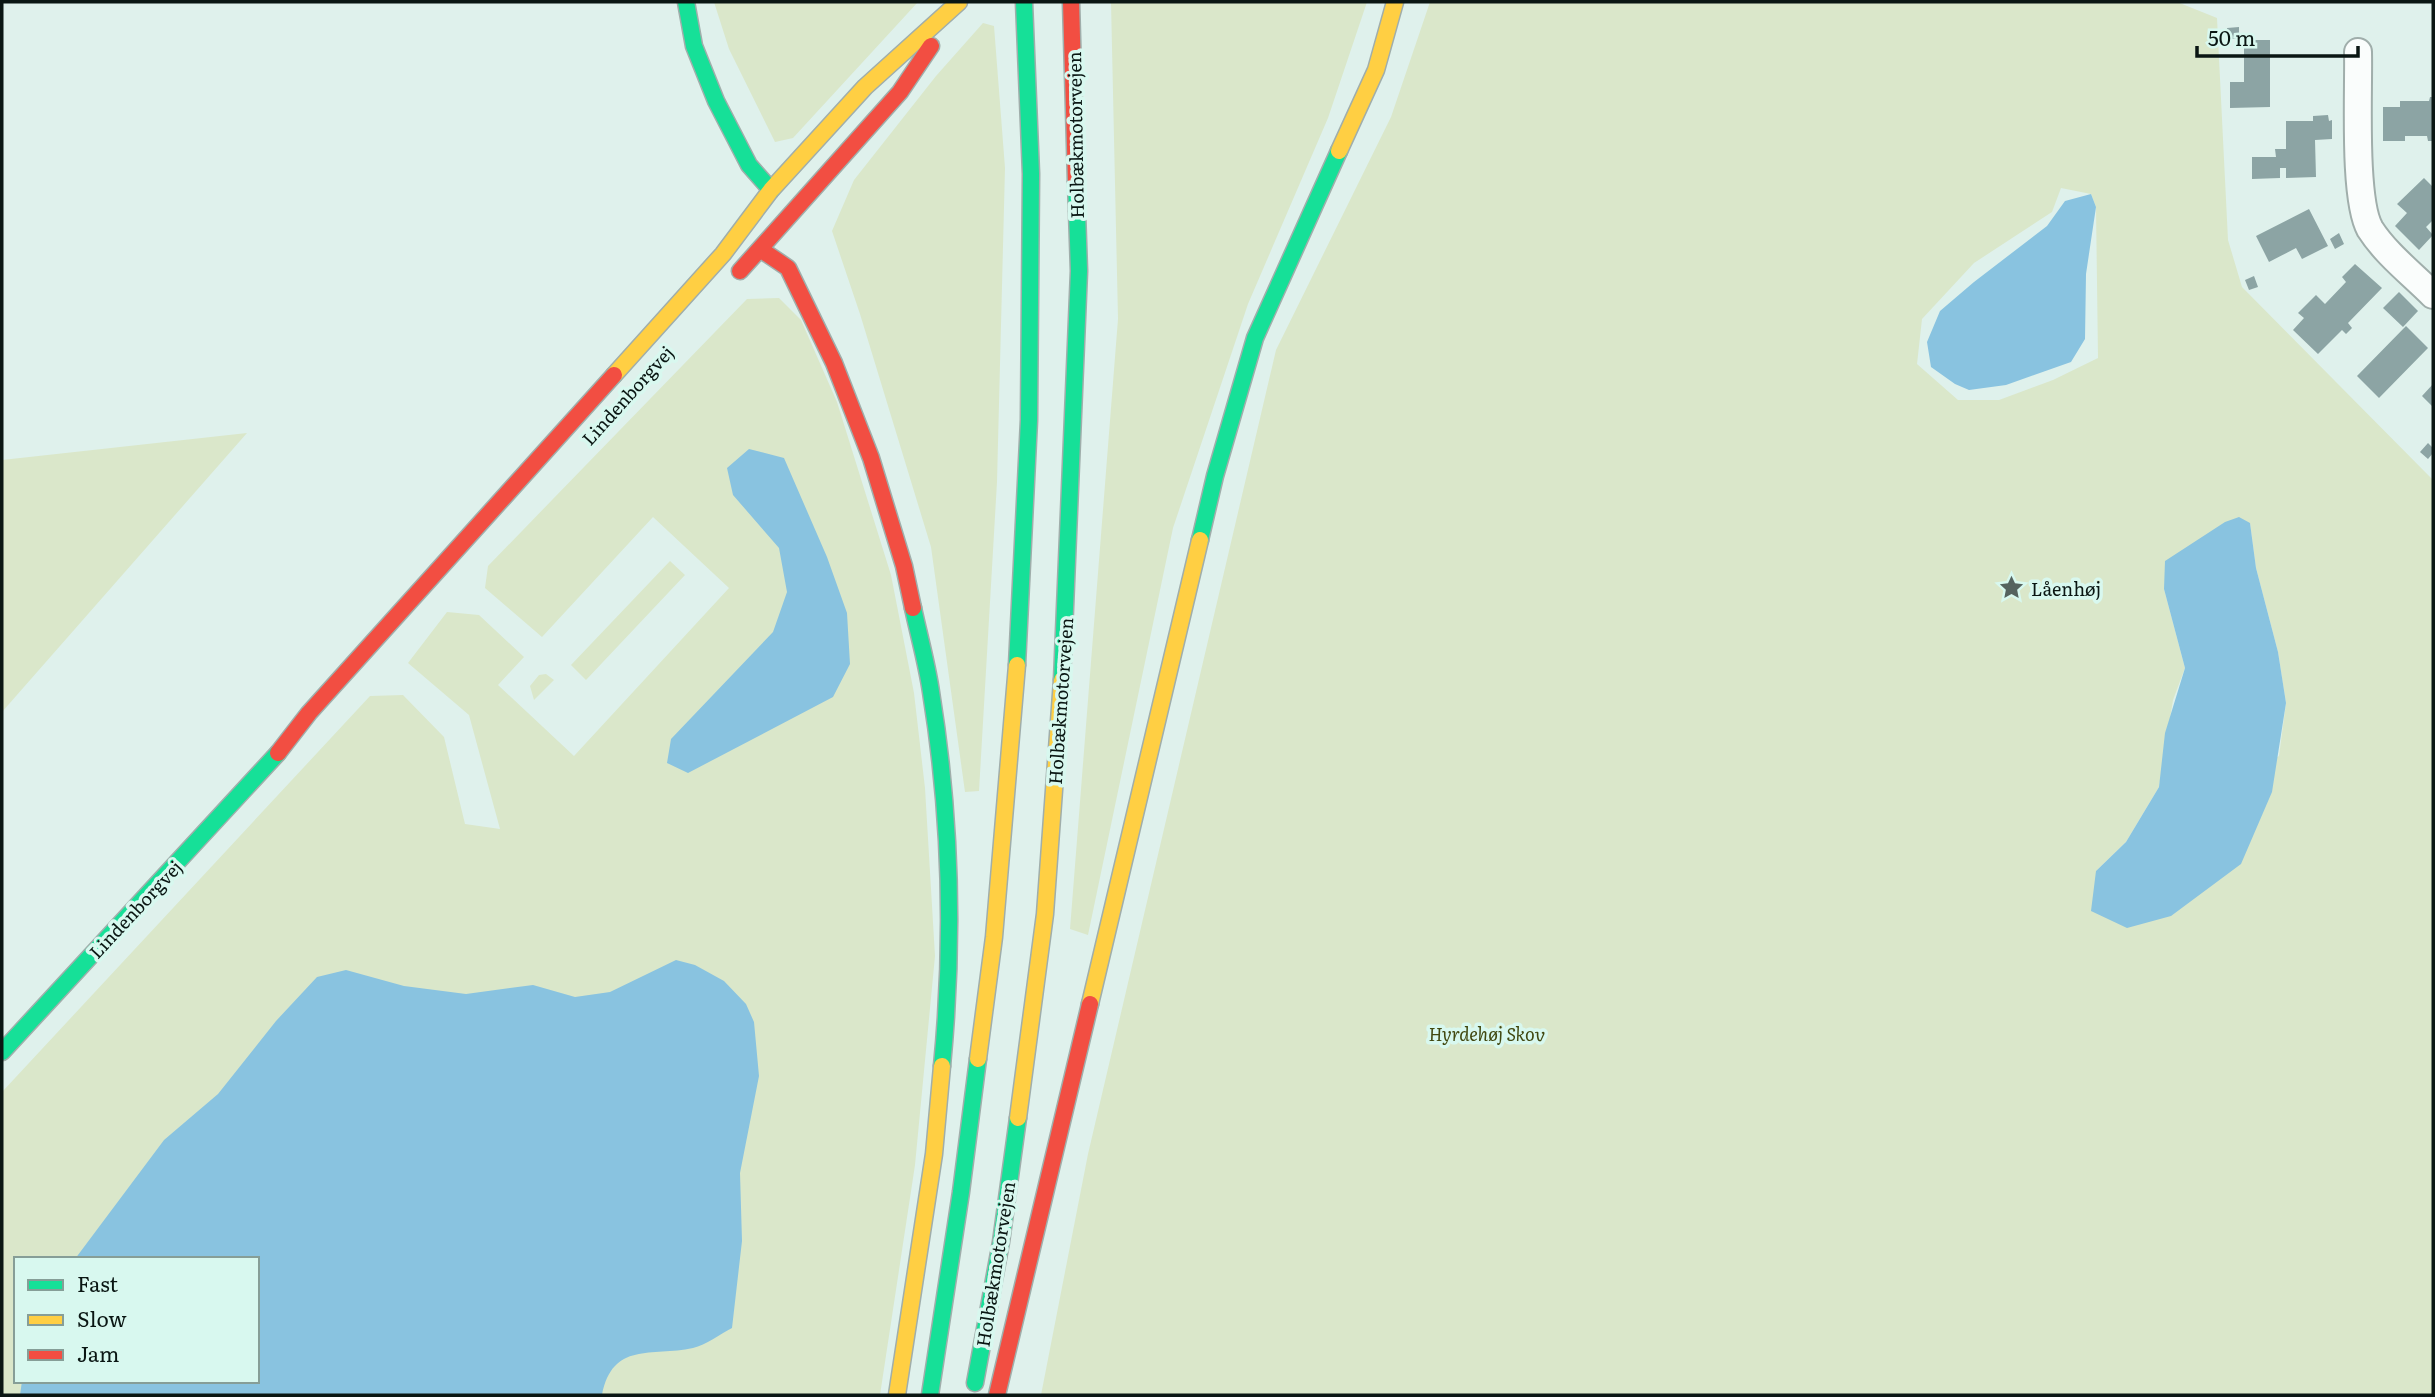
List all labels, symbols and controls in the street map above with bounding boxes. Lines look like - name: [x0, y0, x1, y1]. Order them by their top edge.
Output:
- scale bar: [2197, 14, 2358, 58]
- text: 50 m: [2208, 21, 2255, 52]
- street label: Holbækmotorvejen: [1060, 51, 1090, 219]
- street label: Lindenborgvej: [575, 339, 679, 451]
- place icon: Låenhøj: [1997, 574, 2025, 602]
- place label: Låenhøj: [2031, 575, 2101, 602]
- street label: Holbækmotorvejen: [1041, 617, 1079, 785]
- street label: Lindenborgvej: [82, 854, 188, 964]
- park label: Hyrdehøj Skov: [1429, 1020, 1545, 1047]
- street label: Holbækmotorvejen: [969, 1179, 1021, 1349]
- legend: [14, 1257, 259, 1383]
- text: Fast: [77, 1267, 118, 1298]
- text: Slow: [77, 1302, 127, 1333]
- text: Jam: [77, 1337, 119, 1368]

